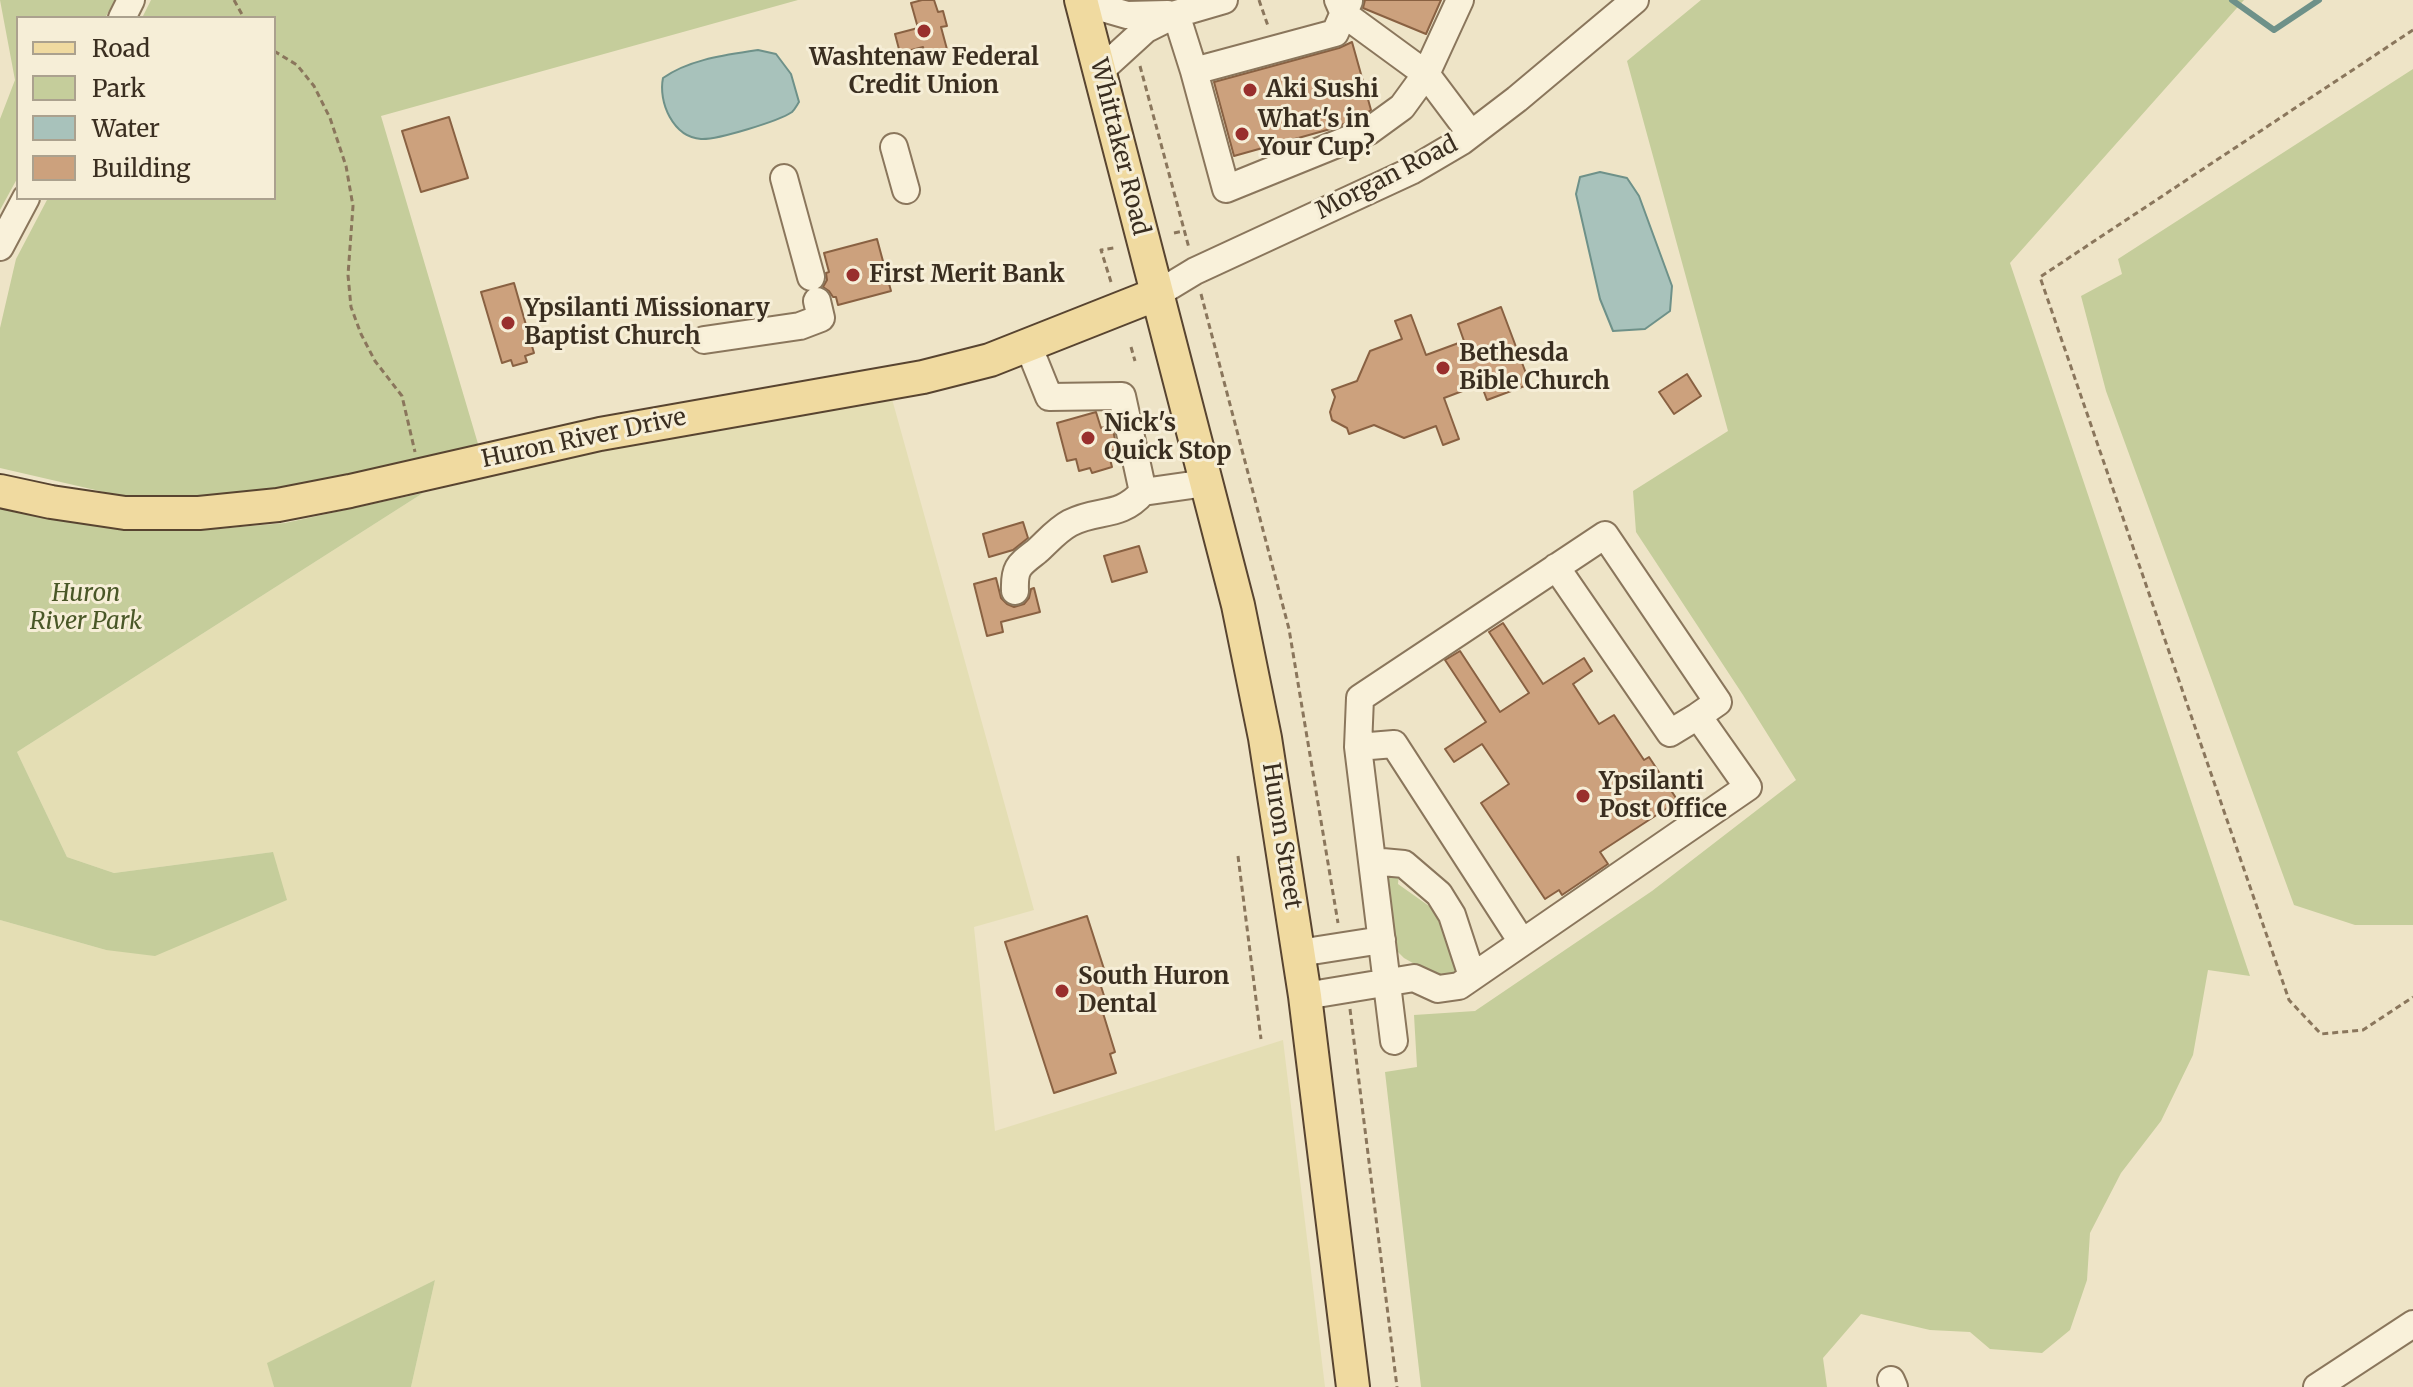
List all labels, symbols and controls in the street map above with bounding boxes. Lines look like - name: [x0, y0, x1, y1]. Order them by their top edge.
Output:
- legend: [16, 16, 276, 200]
- marker: Washtenaw Federal Credit Union: [915, 22, 933, 40]
- text: Road: [92, 33, 150, 64]
- place label: Washtenaw Federal Credit Union: [809, 44, 1039, 100]
- street label: Whittaker Road: [1083, 56, 1155, 238]
- text: Park: [92, 73, 145, 104]
- place label: Aki Sushi: [1266, 76, 1379, 104]
- marker: Aki Sushi: [1241, 81, 1259, 99]
- place label: What's in Your Cup?: [1258, 106, 1375, 162]
- text: Water: [92, 113, 160, 144]
- marker: What's in Your Cup?: [1233, 125, 1251, 143]
- street label: Morgan Road: [1311, 130, 1463, 226]
- text: Building: [92, 153, 191, 184]
- place label: First Merit Bank: [869, 261, 1064, 289]
- marker: First Merit Bank: [844, 266, 862, 284]
- place label: Ypsilanti Missionary Baptist Church: [524, 295, 770, 351]
- marker: Ypsilanti Missionary Baptist Church: [499, 314, 517, 332]
- place label: Bethesda Bible Church: [1459, 340, 1610, 396]
- marker: Bethesda Bible Church: [1434, 359, 1452, 377]
- street label: Huron River Drive: [479, 403, 689, 475]
- place label: Nick's Quick Stop: [1104, 410, 1232, 466]
- marker: Nick's Quick Stop: [1079, 429, 1097, 447]
- park label: Huron River Park: [30, 580, 142, 636]
- street label: Huron Street: [1255, 761, 1307, 911]
- place label: Ypsilanti Post Office: [1599, 768, 1727, 824]
- marker: Ypsilanti Post Office: [1574, 787, 1592, 805]
- place label: South Huron Dental: [1078, 963, 1229, 1019]
- marker: South Huron Dental: [1053, 982, 1071, 1000]

